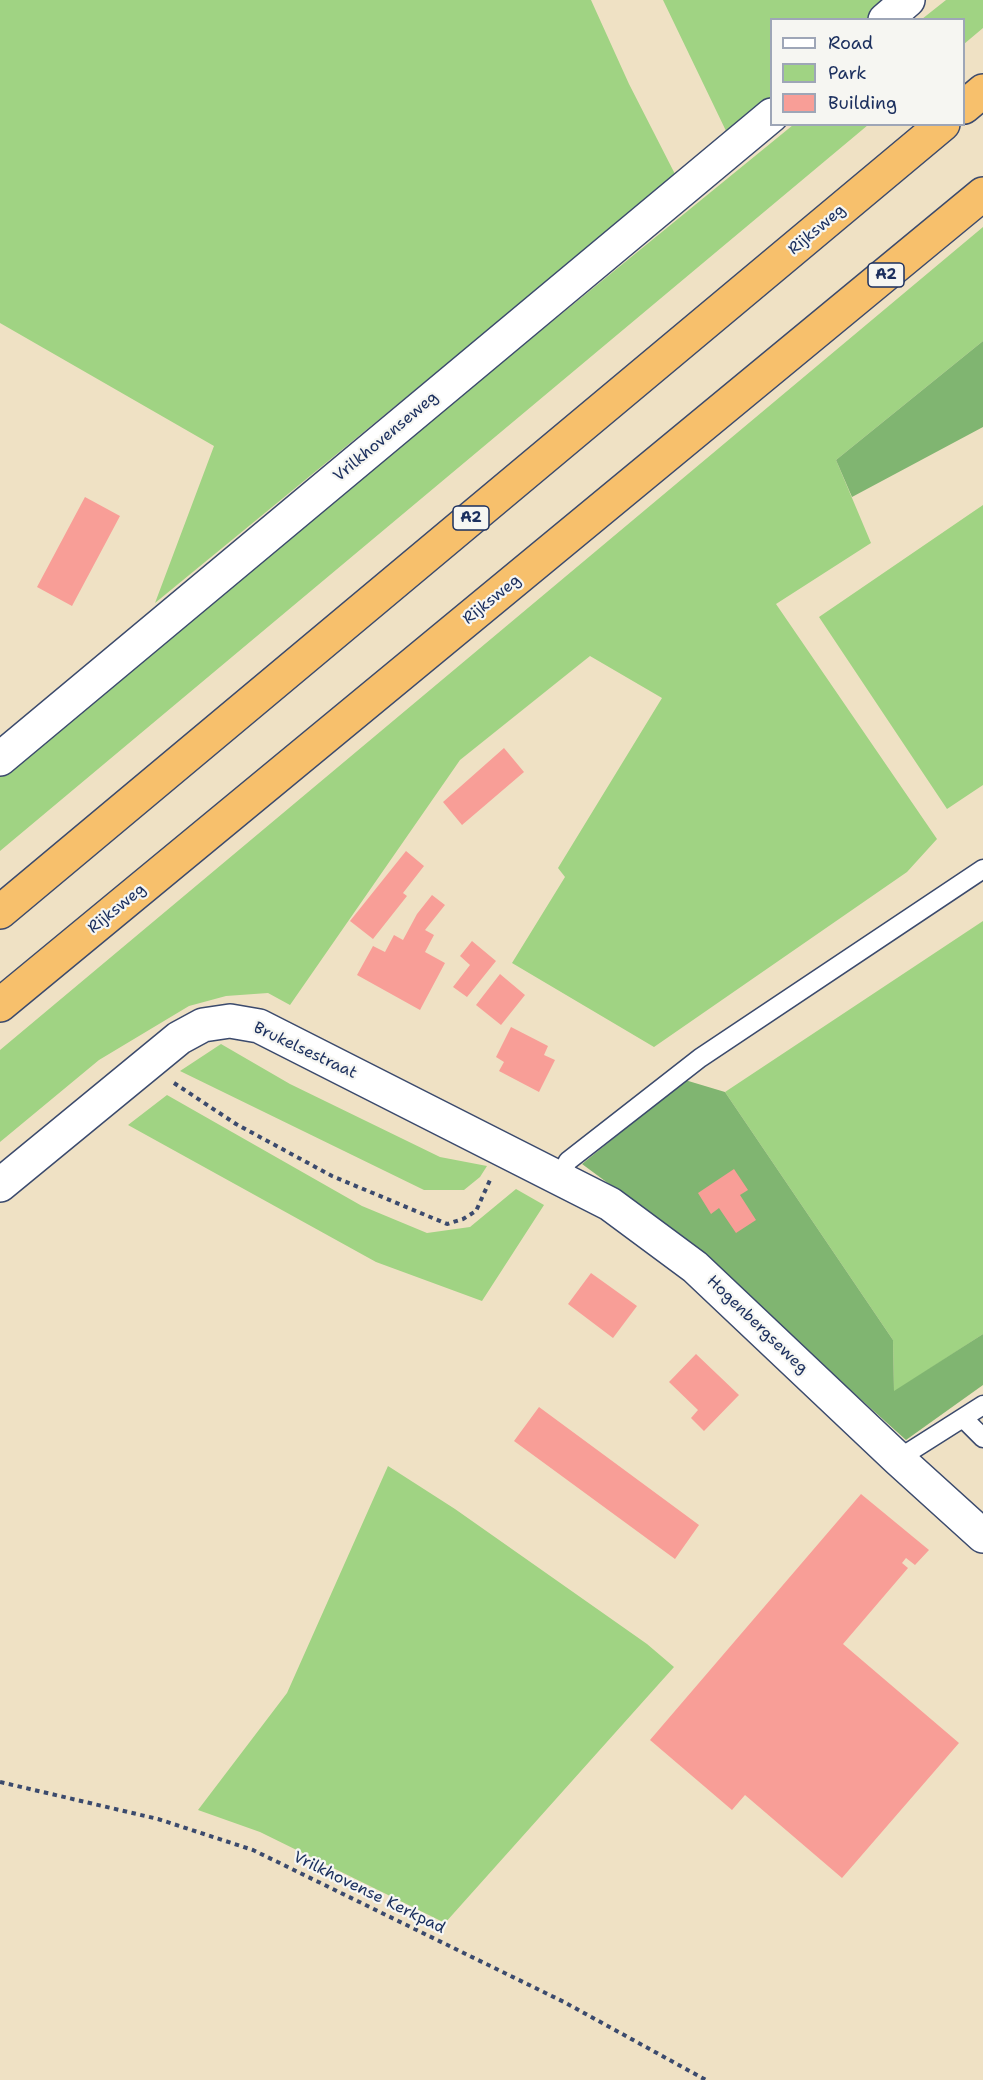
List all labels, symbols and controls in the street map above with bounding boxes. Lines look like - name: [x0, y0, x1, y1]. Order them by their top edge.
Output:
- legend: [770, 18, 965, 126]
- text: Road: [828, 31, 873, 55]
- text: Park: [828, 61, 867, 85]
- text: Building: [828, 91, 897, 115]
- street label: Rijksweg: [785, 201, 849, 259]
- road number: A2: [868, 263, 904, 287]
- street label: Vrilkhovenseweg: [330, 388, 442, 486]
- road number: A2: [453, 506, 489, 530]
- street label: Rijksweg: [459, 571, 525, 629]
- street label: Rijksweg: [84, 880, 150, 938]
- street label: Brukelsestraat: [250, 1019, 360, 1083]
- street label: Hogenbergseweg: [702, 1272, 812, 1378]
- street label: Vrilkhovense Kerkpad: [290, 1848, 448, 1938]

